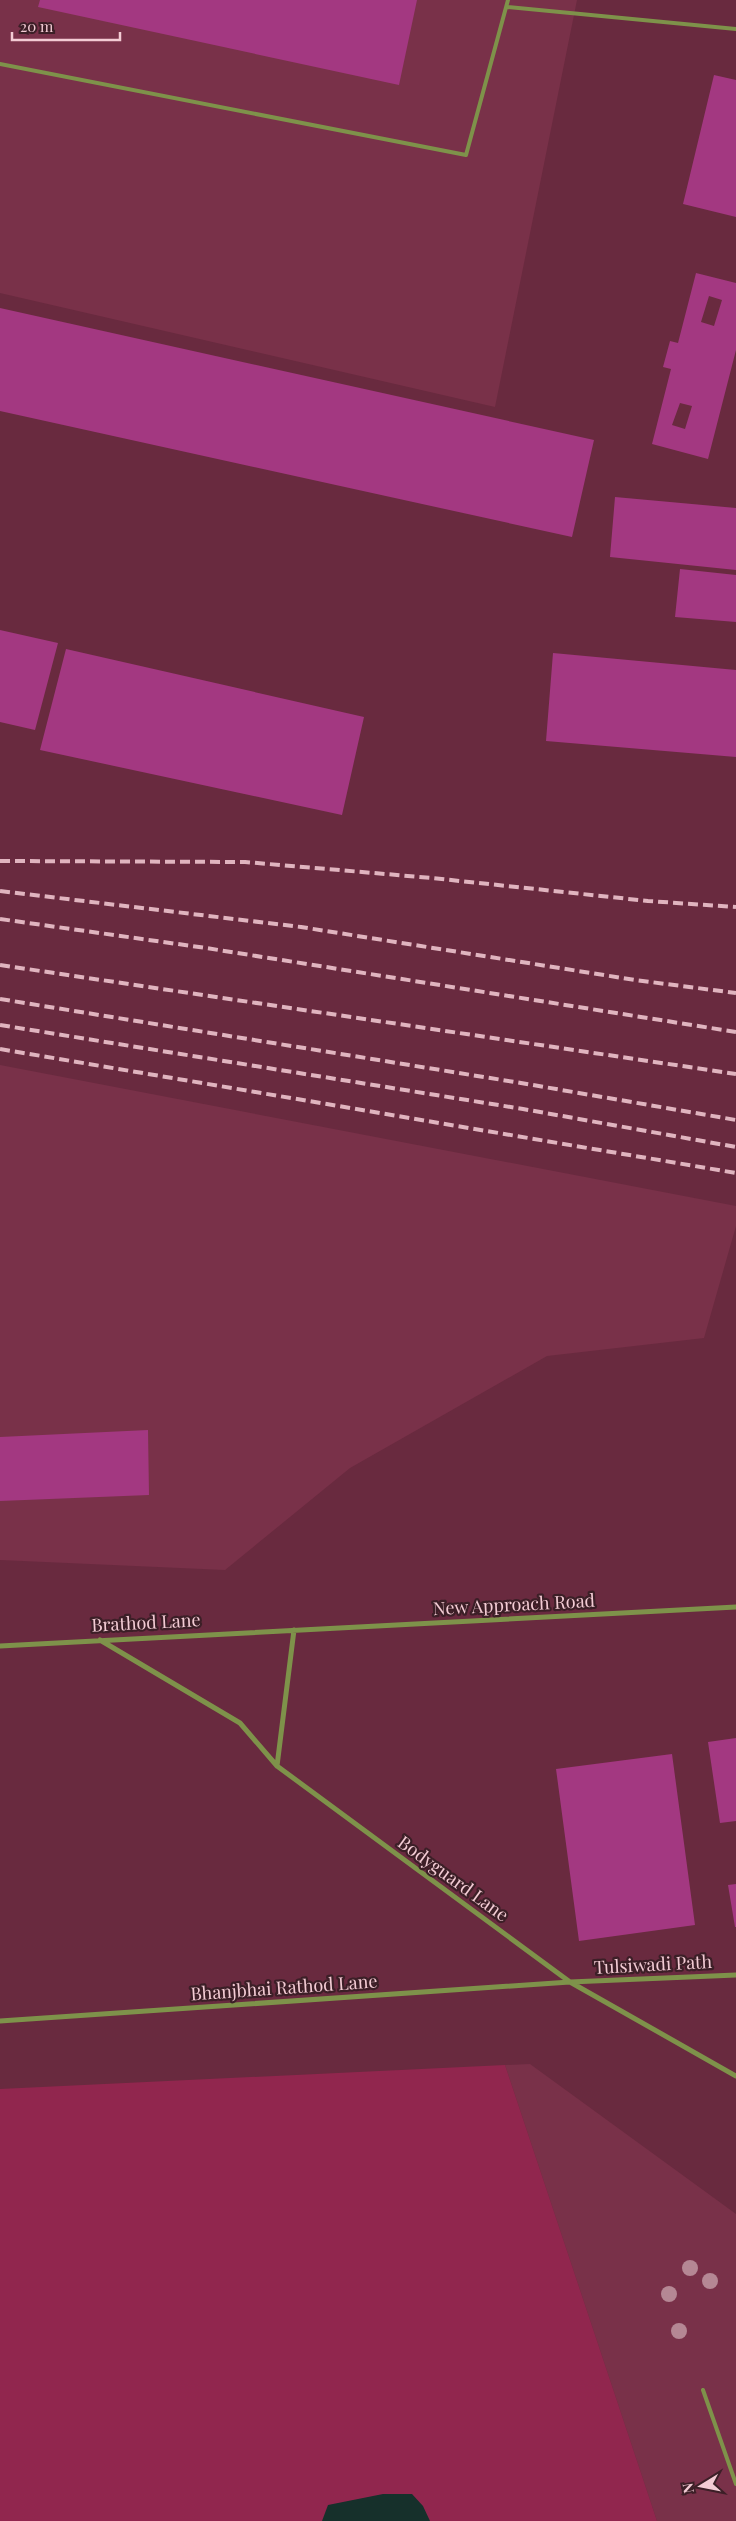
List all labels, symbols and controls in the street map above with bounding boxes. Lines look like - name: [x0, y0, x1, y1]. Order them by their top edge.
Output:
- scale bar: [12, 10, 120, 42]
- text: 20 m: [20, 16, 54, 36]
- street label: New Approach Road: [432, 1588, 596, 1620]
- street label: Brathod Lane: [91, 1607, 201, 1637]
- street label: Bodyguard Lane: [393, 1830, 514, 1927]
- street label: Tulsiwadi Path: [593, 1949, 713, 1979]
- street label: Bhanjbhai Rathod Lane: [190, 1969, 378, 2006]
- north arrow: [676, 2461, 726, 2511]
- text: N: [677, 2482, 698, 2495]

